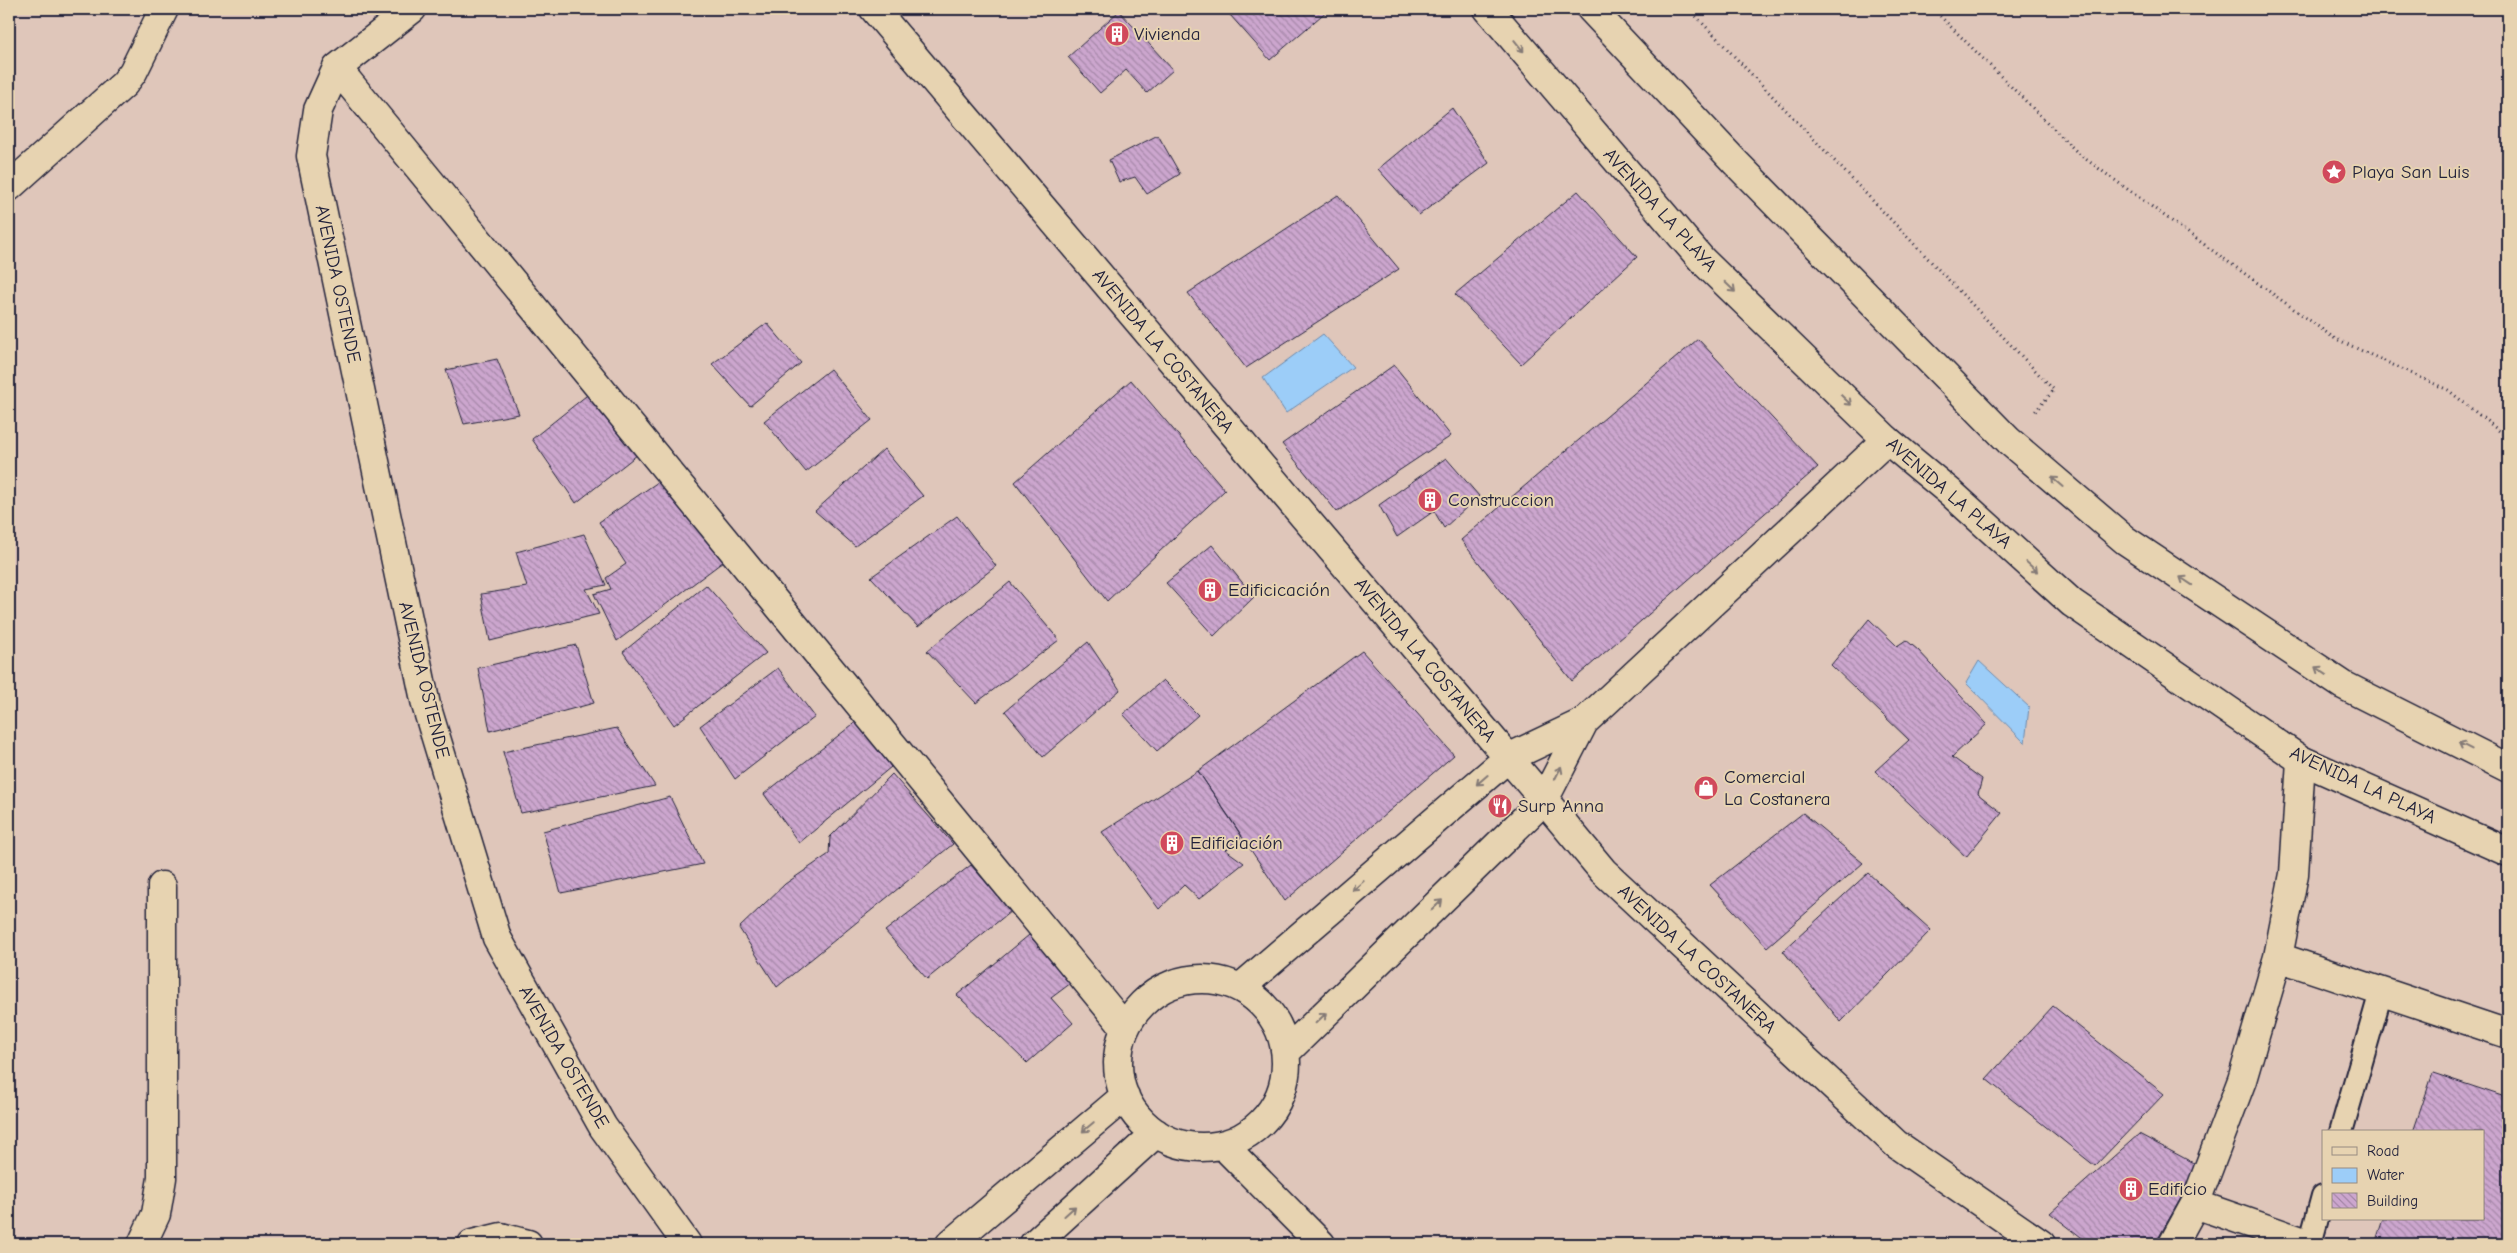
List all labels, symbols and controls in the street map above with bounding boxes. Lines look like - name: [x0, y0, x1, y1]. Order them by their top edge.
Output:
- building icon: Vivienda: [1104, 21, 1130, 47]
- place label: Vivienda: [1134, 23, 1201, 45]
- one-way arrow: [1513, 40, 1524, 53]
- street label: AVENIDA LA PLAYA: [1599, 144, 1721, 276]
- place icon: Playa San Luis: [2321, 159, 2347, 185]
- place label: Playa San Luis: [2352, 161, 2469, 183]
- street label: AVENIDA OSTENDE: [310, 203, 366, 365]
- street label: AVENIDA LA COSTANERA: [1088, 264, 1238, 438]
- one-way arrow: [1723, 281, 1736, 293]
- one-way arrow: [1840, 394, 1853, 406]
- street label: AVENIDA LA PLAYA: [1882, 433, 2016, 553]
- one-way arrow: [2051, 477, 2064, 488]
- building icon: Construccion: [1417, 487, 1443, 513]
- place label: Construccion: [1448, 489, 1554, 511]
- one-way arrow: [2026, 561, 2039, 573]
- street label: AVENIDA LA COSTANERA: [1350, 573, 1500, 747]
- one-way arrow: [2179, 575, 2193, 586]
- building icon: Edificicación: [1197, 577, 1223, 603]
- place label: Edificicación: [1228, 579, 1330, 601]
- street label: AVENIDA OSTENDE: [394, 599, 454, 761]
- one-way arrow: [2314, 665, 2328, 676]
- one-way arrow: [2458, 741, 2473, 750]
- street label: AVENIDA LA PLAYA: [2286, 742, 2440, 828]
- one-way arrow: [1554, 766, 1563, 781]
- place label: Comercial La Costanera: [1724, 766, 1831, 810]
- one-way arrow: [1475, 775, 1488, 786]
- shop icon: Comercial La Costanera: [1693, 775, 1719, 801]
- restaurant icon: Surp Anna: [1487, 793, 1513, 819]
- place label: Surp Anna: [1518, 795, 1604, 817]
- building icon: Edificiación: [1159, 830, 1185, 856]
- place label: Edificiación: [1190, 832, 1283, 854]
- one-way arrow: [1352, 880, 1365, 892]
- street label: AVENIDA LA COSTANERA: [1613, 880, 1781, 1038]
- one-way arrow: [1430, 899, 1443, 911]
- street label: AVENIDA OSTENDE: [514, 982, 614, 1132]
- one-way arrow: [1314, 1012, 1327, 1024]
- one-way arrow: [1082, 1121, 1095, 1132]
- legend: [2322, 1130, 2484, 1220]
- text: Road: [2367, 1142, 2399, 1160]
- text: Water: [2367, 1166, 2404, 1184]
- building icon: Edificio: [2118, 1176, 2144, 1202]
- place label: Edificio: [2148, 1178, 2207, 1200]
- text: Building: [2367, 1192, 2418, 1210]
- one-way arrow: [1063, 1205, 1076, 1217]

